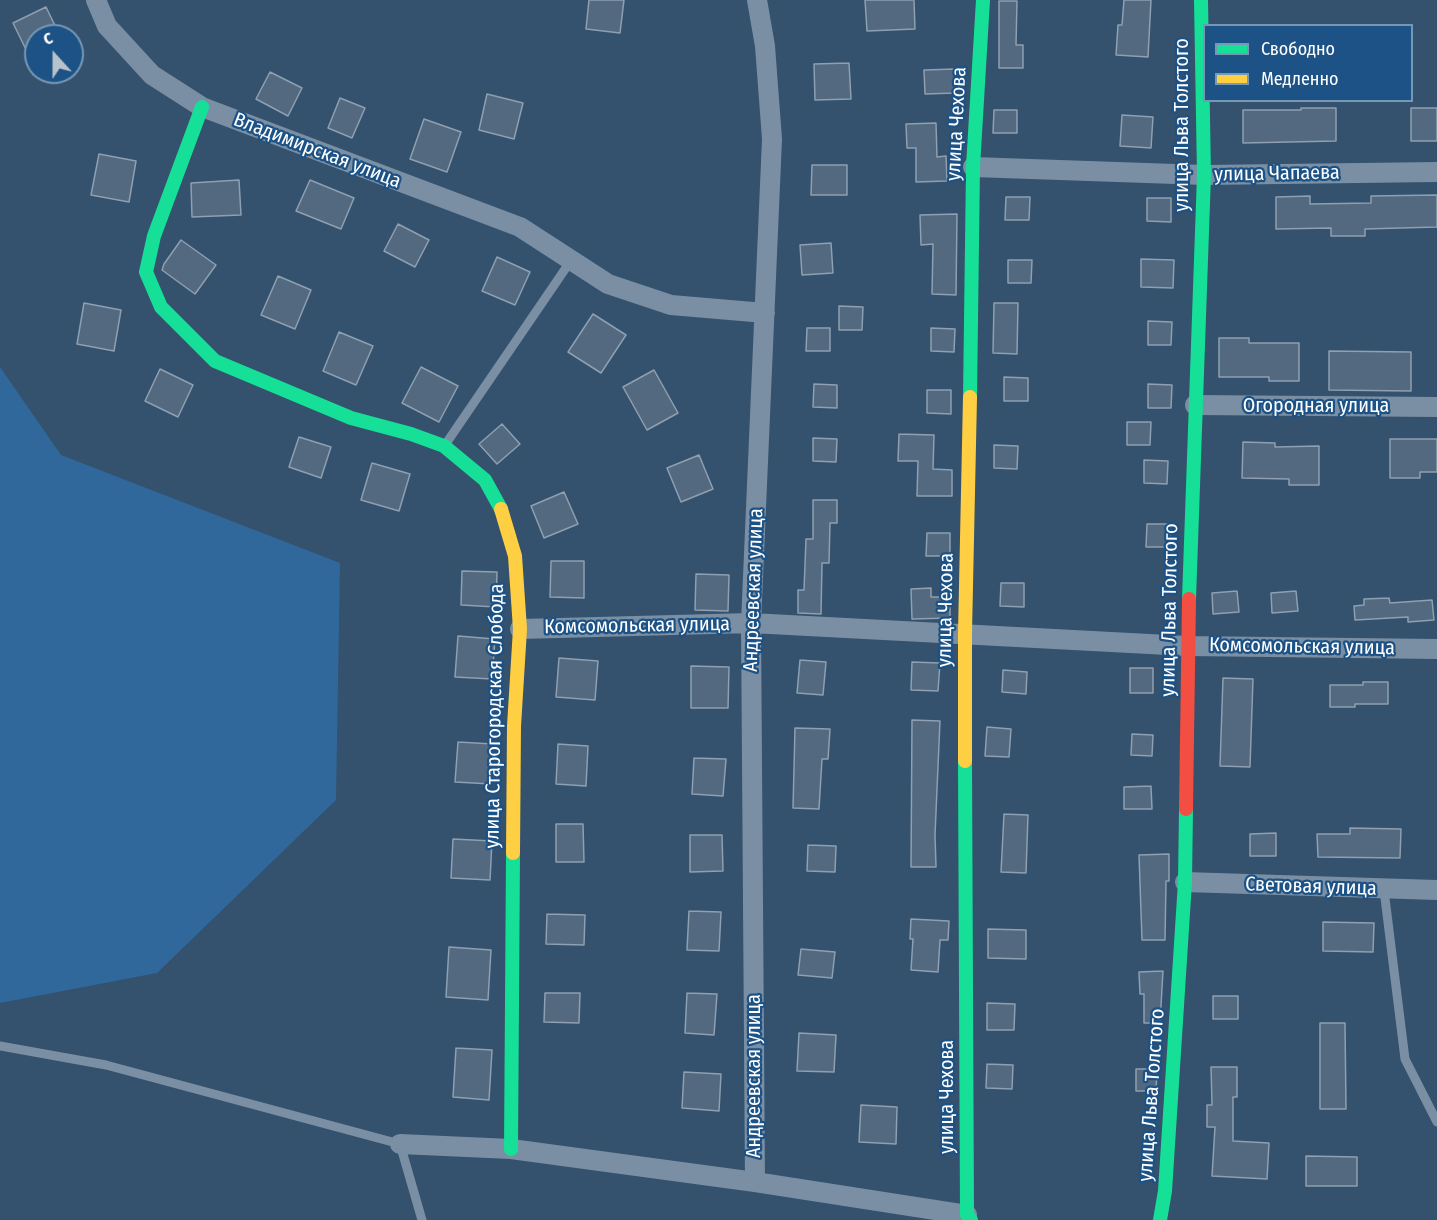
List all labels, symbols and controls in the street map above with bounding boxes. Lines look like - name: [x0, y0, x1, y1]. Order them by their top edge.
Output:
- north arrow: [24, 24, 84, 84]
- legend: [1203, 24, 1413, 102]
- text: С: [41, 28, 55, 49]
- street label: улица Льва Толстого: [1170, 38, 1194, 212]
- text: Свободно: [1261, 38, 1335, 60]
- street label: улица Чехова: [942, 66, 972, 182]
- text: Медленно: [1261, 68, 1339, 90]
- street label: Владимирская улица: [230, 108, 404, 194]
- street label: улица Чапаева: [1214, 161, 1340, 187]
- street label: Огородная улица: [1243, 394, 1389, 418]
- street label: Андреевская улица: [739, 508, 769, 672]
- street label: улица Льва Толстого: [1156, 523, 1184, 697]
- street label: улица Чехова: [933, 553, 959, 667]
- street label: улица Старогородская Слобода: [481, 583, 509, 849]
- street label: Комсомольская улица: [544, 612, 730, 640]
- street label: Комсомольская улица: [1209, 633, 1395, 661]
- street label: Световая улица: [1245, 873, 1377, 901]
- street label: Андреевская улица: [742, 994, 766, 1158]
- street label: улица Льва Толстого: [1134, 1008, 1170, 1182]
- street label: улица Чехова: [935, 1040, 959, 1154]

